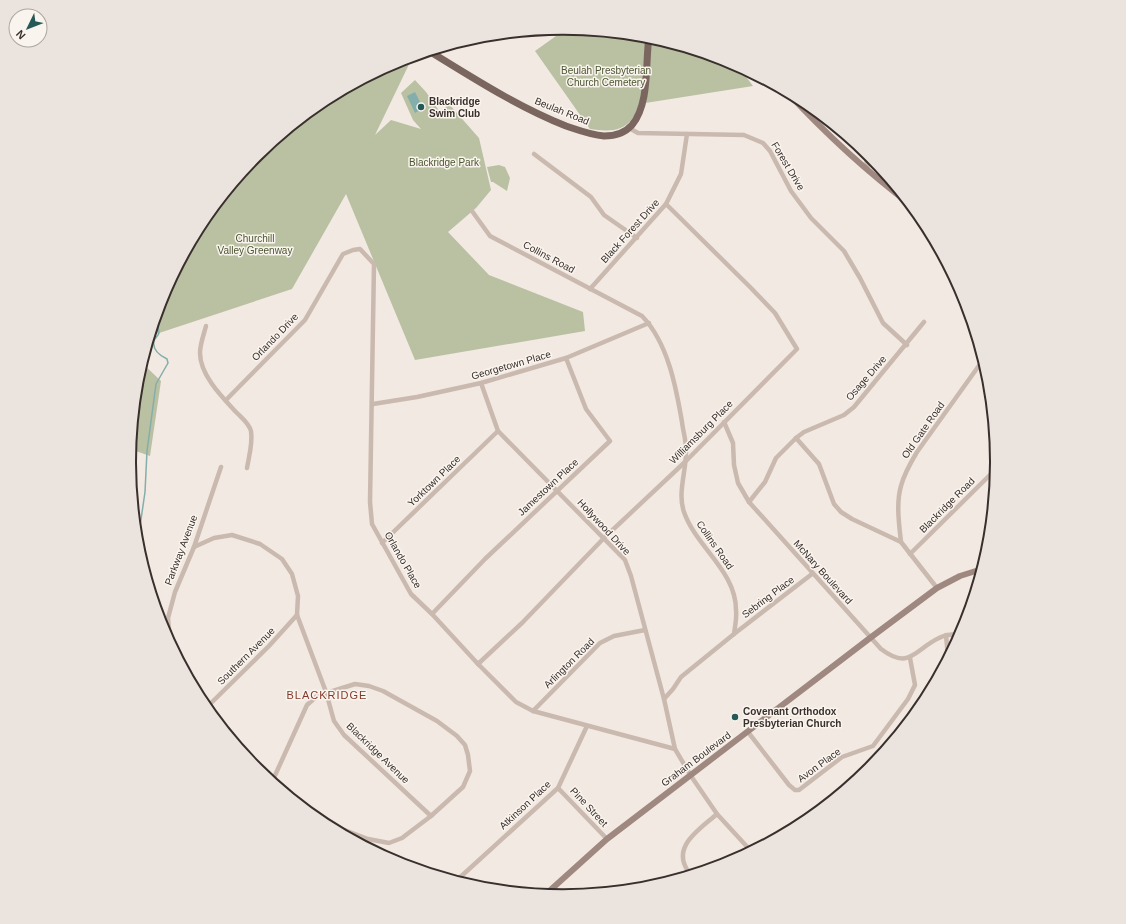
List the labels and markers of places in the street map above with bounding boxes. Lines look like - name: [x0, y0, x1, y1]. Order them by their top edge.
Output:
- place label: Blackridge Swim Club: [429, 96, 481, 119]
- marker: Blackridge Swim Club: [416, 102, 426, 112]
- place label: Covenant Orthodox Presbyterian Church: [743, 706, 841, 729]
- marker: Covenant Orthodox Presbyterian Church: [730, 712, 740, 722]

